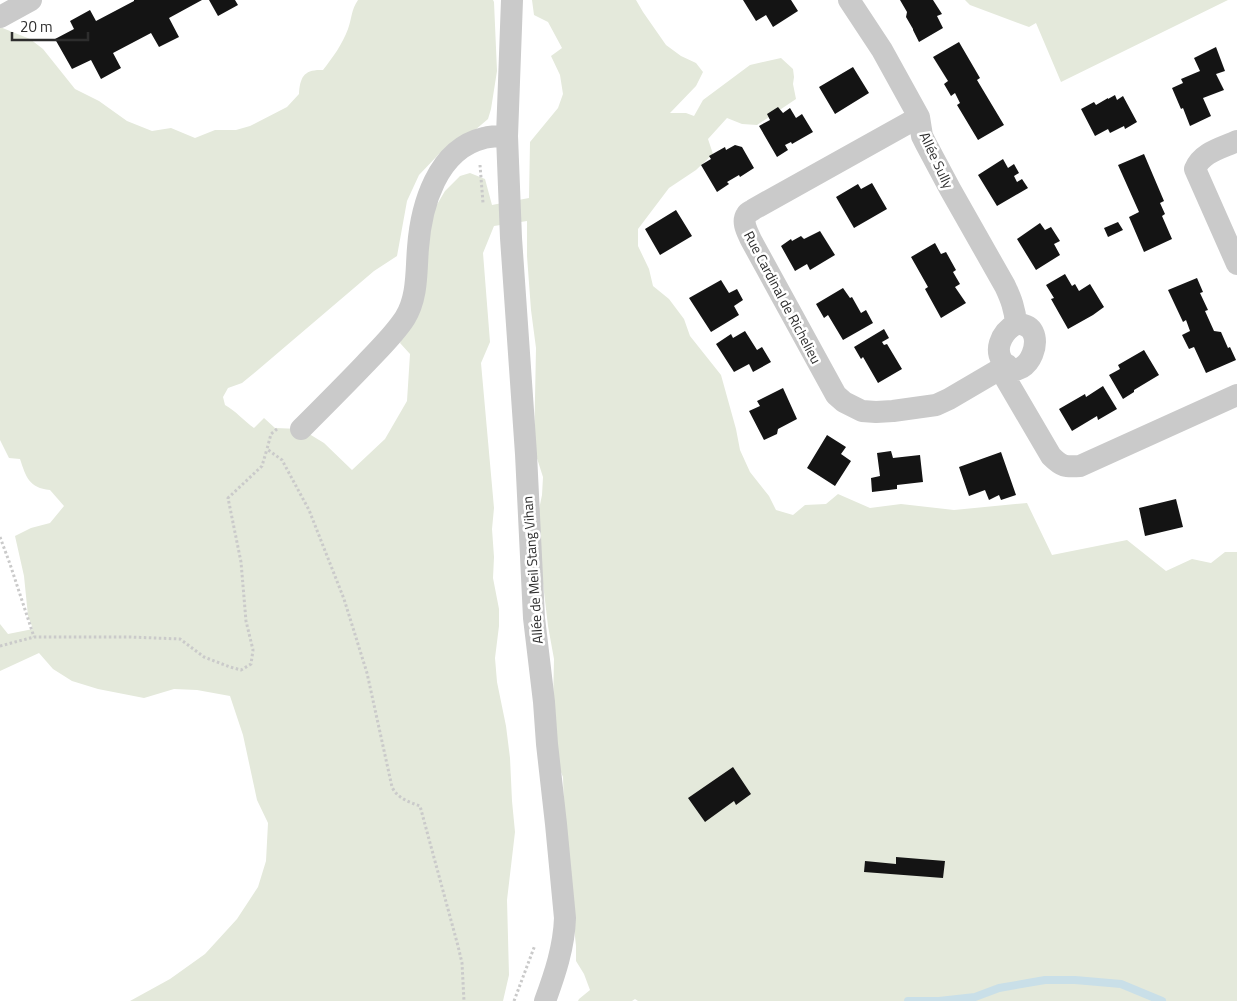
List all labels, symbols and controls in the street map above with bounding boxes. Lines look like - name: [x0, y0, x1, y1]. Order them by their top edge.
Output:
- scale bar: [12, 10, 89, 42]
- text: 20 m: [20, 15, 53, 38]
- street label: Allée Sully: [915, 128, 959, 192]
- street label: Rue Cardinal de Richelieu: [739, 227, 827, 367]
- street label: Allée de Meil Stang Vihan: [516, 495, 548, 645]

